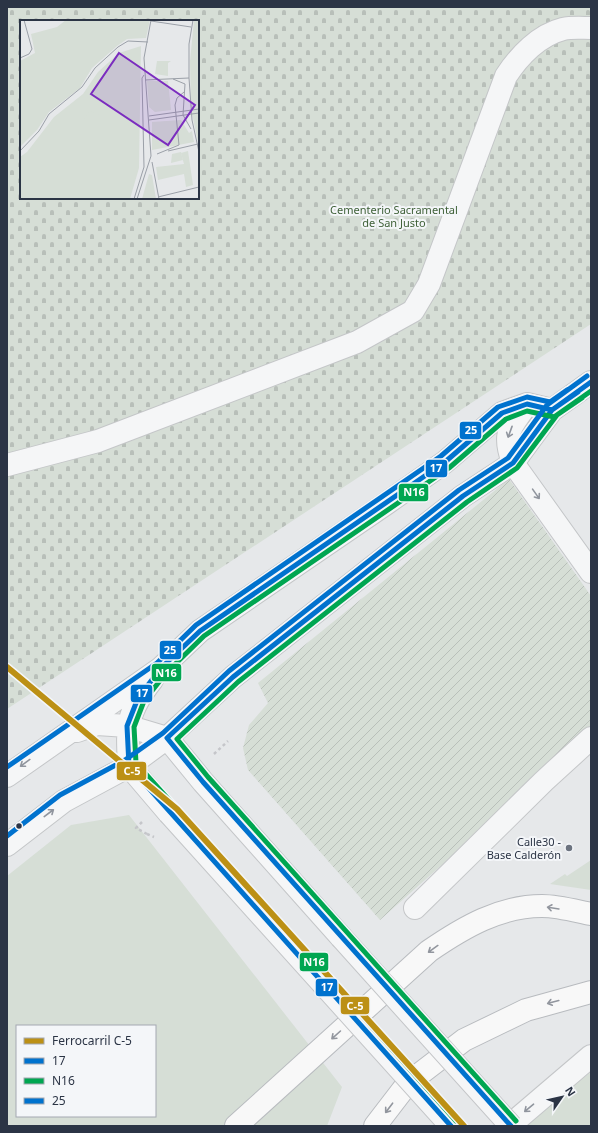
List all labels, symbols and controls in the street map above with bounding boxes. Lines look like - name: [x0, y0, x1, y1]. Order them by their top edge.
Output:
- inset map: [20, 20, 199, 199]
- park label: Cementerio Sacramental de San Justo: [330, 202, 458, 230]
- line badge: 25: [459, 421, 482, 440]
- text: 25: [465, 422, 477, 437]
- one-way arrow: [506, 425, 514, 437]
- line badge: 17: [425, 459, 448, 478]
- text: 17: [430, 460, 442, 475]
- line badge: N16: [398, 483, 429, 502]
- text: N16: [403, 484, 425, 499]
- one-way arrow: [531, 489, 540, 500]
- line badge: 25: [159, 640, 182, 660]
- text: 25: [164, 642, 176, 657]
- line badge: N16: [151, 663, 182, 682]
- text: N16: [155, 665, 177, 680]
- line badge: 17: [130, 684, 153, 703]
- text: 17: [136, 685, 148, 700]
- one-way arrow: [20, 759, 31, 767]
- line badge: C-5: [116, 761, 147, 781]
- text: C-5: [124, 763, 140, 778]
- one-way arrow: [43, 808, 54, 817]
- unlabelled marker: [14, 821, 24, 831]
- place label: Calle30 - Base Calderón: [487, 834, 561, 862]
- marker: Calle30 - Base Calderón: [564, 843, 574, 853]
- one-way arrow: [546, 903, 559, 911]
- one-way arrow: [427, 945, 438, 953]
- line badge: N16: [299, 952, 329, 972]
- text: N16: [303, 954, 325, 969]
- line badge: 17: [315, 978, 338, 997]
- text: 17: [321, 979, 333, 994]
- line badge: C-5: [340, 996, 370, 1015]
- text: C-5: [347, 998, 363, 1013]
- one-way arrow: [547, 999, 560, 1007]
- legend: [16, 1025, 156, 1117]
- one-way arrow: [331, 1031, 341, 1040]
- text: Ferrocarril C-5: [52, 1032, 132, 1049]
- text: 17: [52, 1052, 66, 1069]
- text: N16: [52, 1072, 75, 1089]
- north arrow: [542, 1077, 582, 1117]
- text: N: [562, 1083, 579, 1099]
- text: 25: [52, 1092, 66, 1109]
- one-way arrow: [384, 1103, 393, 1114]
- one-way arrow: [524, 1104, 535, 1113]

